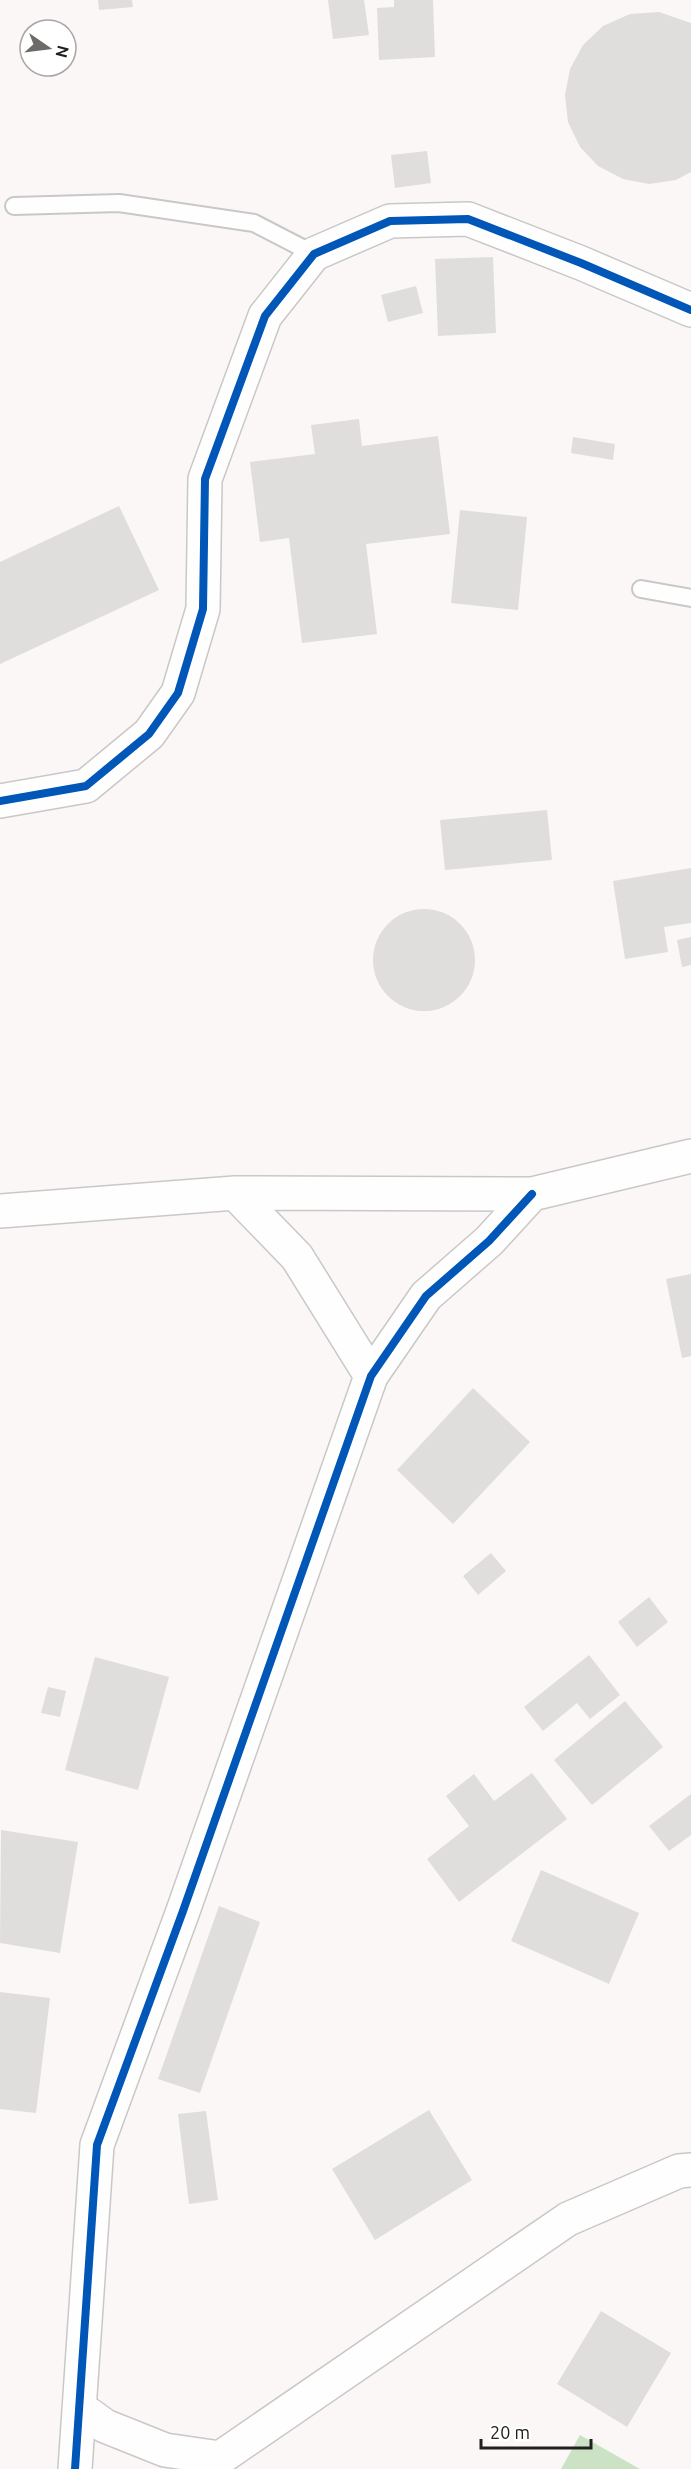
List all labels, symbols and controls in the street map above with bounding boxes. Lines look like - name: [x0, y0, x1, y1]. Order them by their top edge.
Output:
- north arrow: [18, 18, 78, 78]
- text: N: [52, 44, 73, 60]
- scale bar: [481, 2412, 590, 2450]
- text: 20 m: [490, 2422, 530, 2442]

